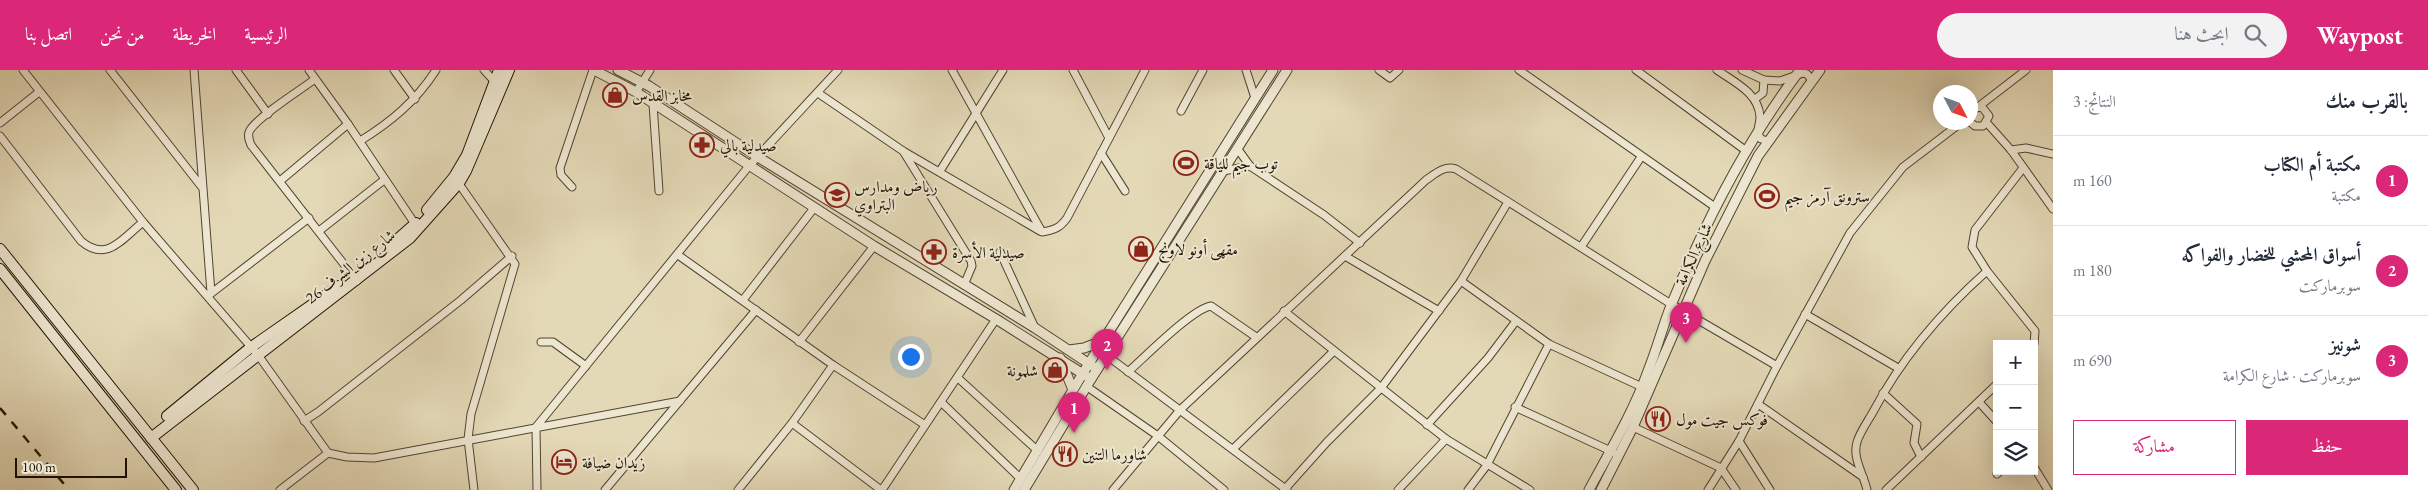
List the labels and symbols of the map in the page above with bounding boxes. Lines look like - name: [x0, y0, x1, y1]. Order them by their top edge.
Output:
- shop icon: مخابز القدس: [602, 82, 628, 108]
- place label: مخابز القدس: [632, 85, 692, 106]
- north arrow: [1933, 85, 1978, 130]
- pharmacy icon: صيدلية بالي: [689, 132, 715, 158]
- place label: صيدلية بالي: [720, 135, 777, 158]
- sports icon: توب جيم للياقة: [1173, 150, 1199, 176]
- place label: توب جيم للياقة: [1204, 153, 1279, 180]
- place label: رياض ومدارس البتراوي: [854, 176, 938, 217]
- school or university icon: رياض ومدارس البتراوي: [824, 182, 850, 208]
- sports icon: سترونق آرمز جيم: [1754, 183, 1780, 209]
- place label: سترونق آرمز جيم: [1784, 186, 1870, 213]
- street label: شارع الكرامة: [1670, 220, 1720, 290]
- street label: شارع زين الشرف 26: [301, 225, 401, 310]
- shop icon: مقهى أونو لاونج: [1128, 236, 1154, 262]
- place label: مقهى أونو لاونج: [1158, 238, 1238, 263]
- pharmacy icon: صيدلية الأسرة: [921, 239, 947, 265]
- place label: صيدلية الأسرة: [952, 241, 1025, 263]
- pin: 3: [1670, 302, 1702, 343]
- pin: 2: [1091, 329, 1123, 370]
- your location: [898, 344, 924, 370]
- shop icon: شلمونة: [1042, 357, 1068, 383]
- place label: شلمونة: [1007, 360, 1038, 381]
- pin: 1: [1058, 392, 1090, 433]
- restaurant icon: فوكس جيت مول: [1645, 406, 1671, 432]
- place label: فوكس جيت مول: [1676, 409, 1768, 430]
- restaurant icon: شاورما التنين: [1052, 441, 1078, 467]
- place label: شاورما التنين: [1082, 444, 1147, 465]
- hotel icon: زيدان ضيافة: [551, 449, 577, 475]
- place label: زيدان ضيافة: [582, 452, 645, 473]
- scale bar: [15, 455, 128, 478]

